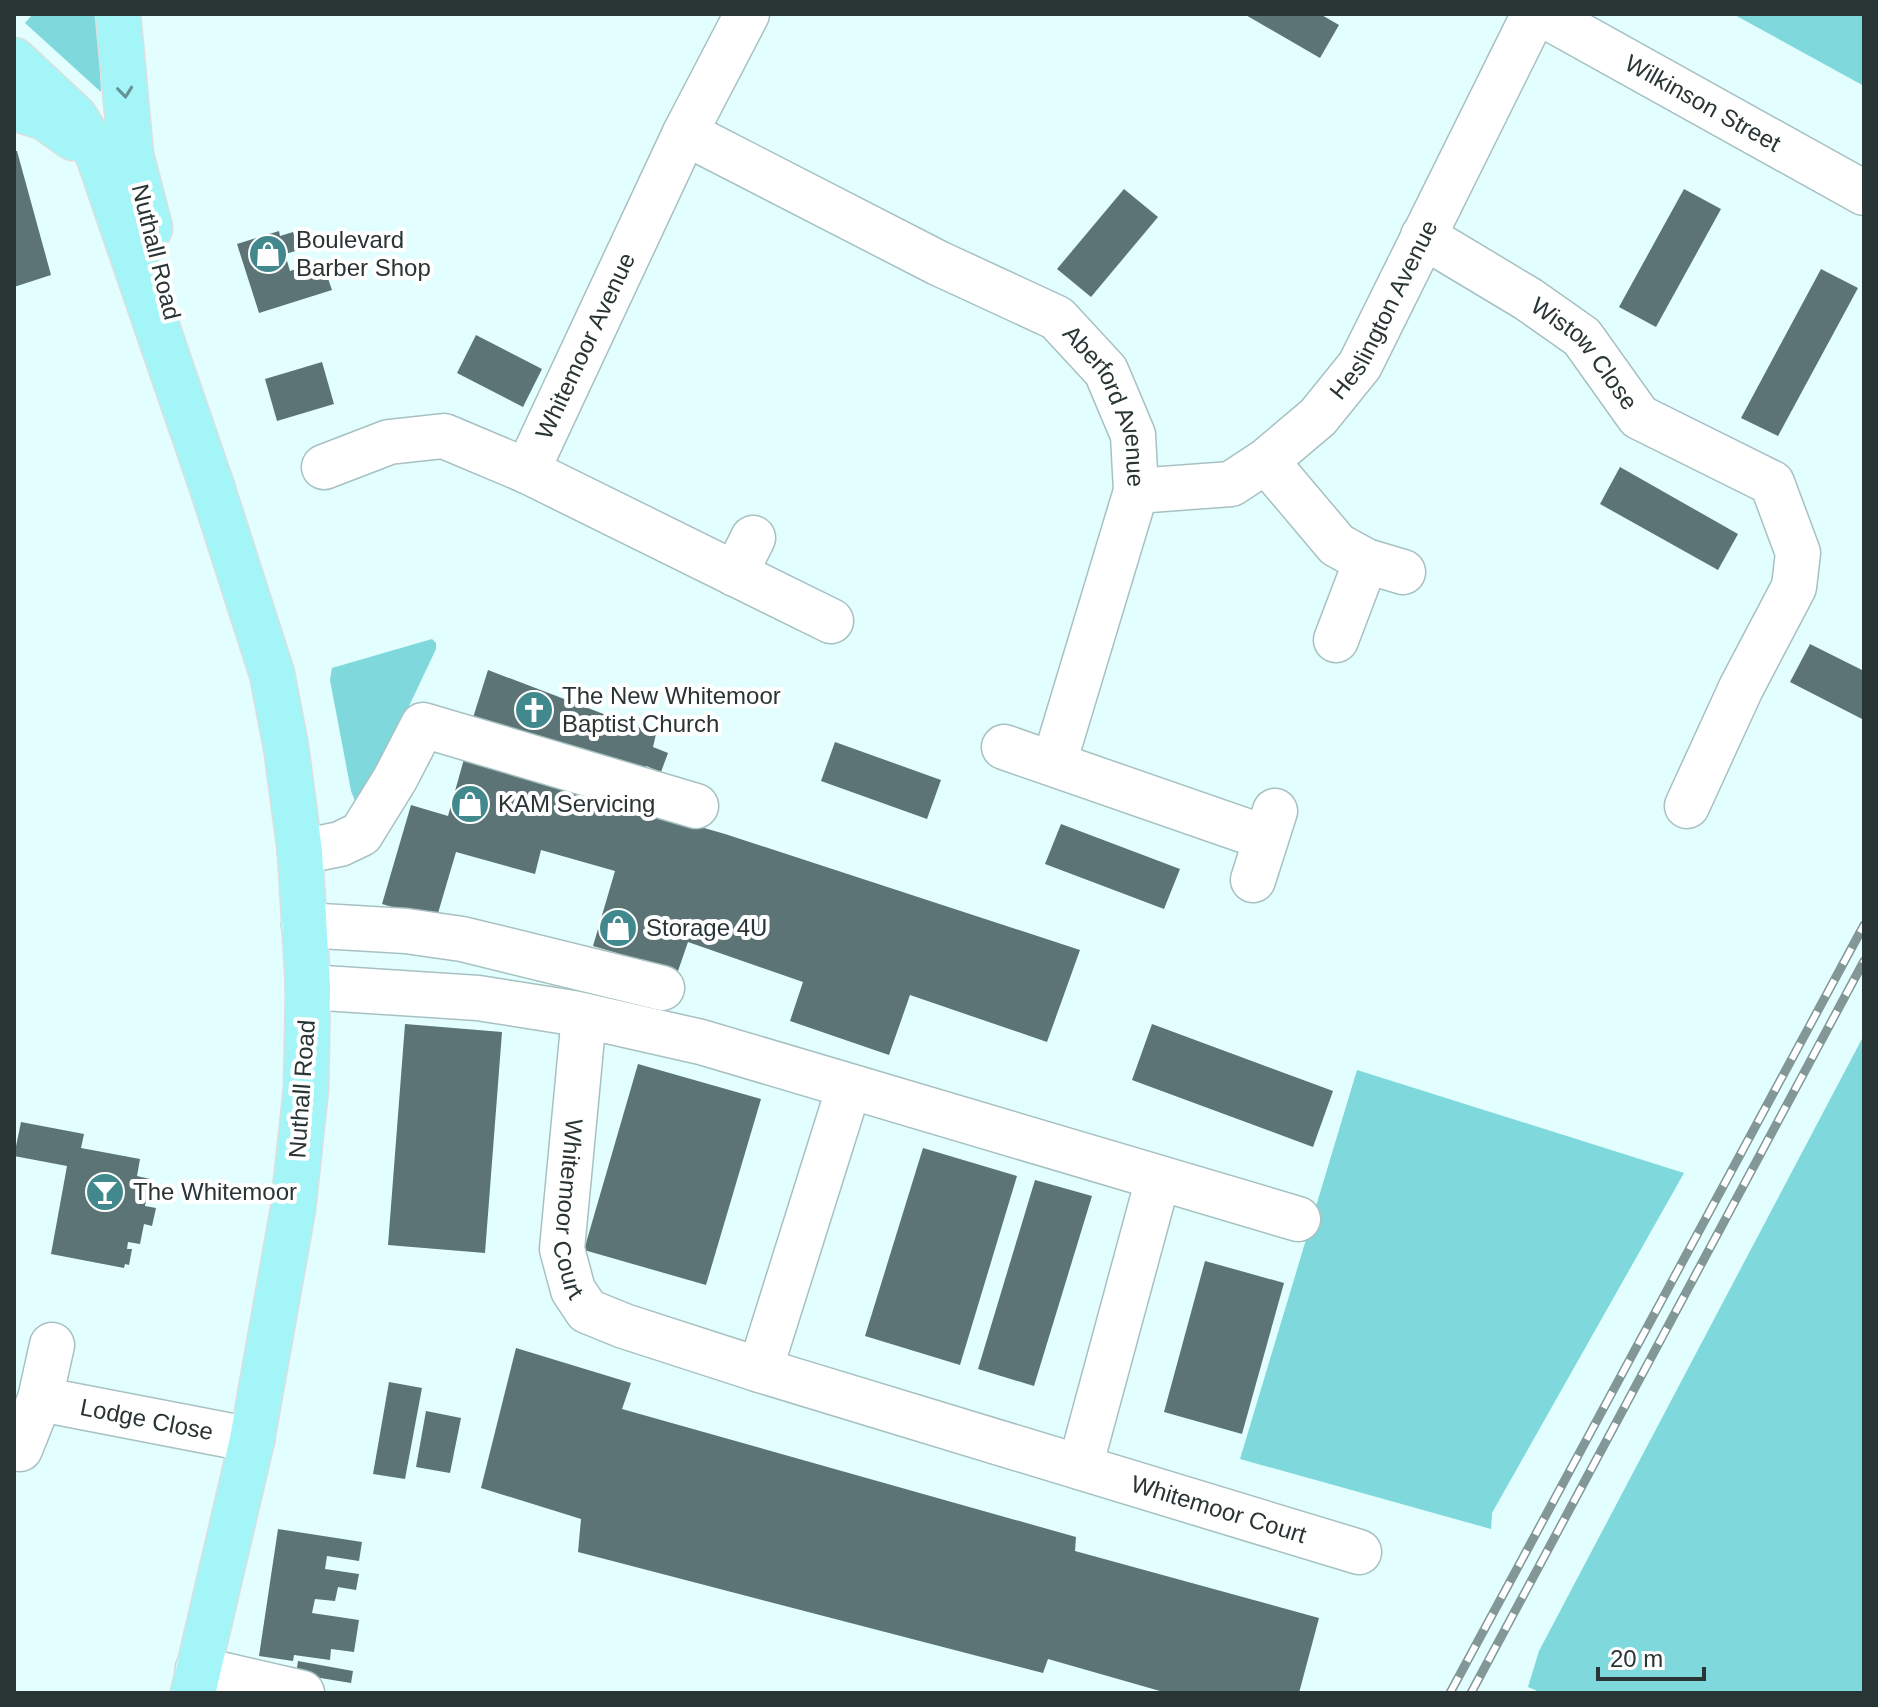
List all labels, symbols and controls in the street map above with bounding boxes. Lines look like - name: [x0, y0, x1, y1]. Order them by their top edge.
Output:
- street label: Wilkinson Street: [1621, 49, 1786, 157]
- one-way arrow: [116, 86, 133, 99]
- street label: Nuthall Road: [127, 181, 186, 322]
- street label: Heslington Avenue: [1324, 216, 1443, 404]
- place label: Boulevard Barber Shop: [296, 226, 431, 281]
- shop icon: Boulevard Barber Shop: [247, 233, 289, 275]
- street label: Whitemoor Avenue: [530, 248, 640, 443]
- street label: Wistow Close: [1526, 291, 1643, 415]
- street label: Aberford Avenue: [1058, 320, 1150, 488]
- place label: The New Whitemoor Baptist Church: [562, 682, 781, 737]
- church icon: The New Whitemoor Baptist Church: [513, 689, 555, 731]
- shop icon: KAM Servicing: [449, 783, 491, 825]
- place label: KAM Servicing: [498, 790, 655, 817]
- shop icon: Storage 4U: [597, 907, 639, 949]
- place label: Storage 4U: [646, 914, 767, 941]
- street label: Nuthall Road: [283, 1019, 320, 1159]
- street label: Whitemoor Court: [547, 1118, 589, 1304]
- bar icon: The Whitemoor: [84, 1171, 126, 1213]
- place label: The Whitemoor: [133, 1178, 297, 1205]
- street label: Lodge Close: [78, 1393, 216, 1445]
- street label: Whitemoor Court: [1128, 1470, 1310, 1548]
- scale bar: [1598, 1631, 1704, 1681]
- text: 20 m: [1610, 1645, 1663, 1672]

